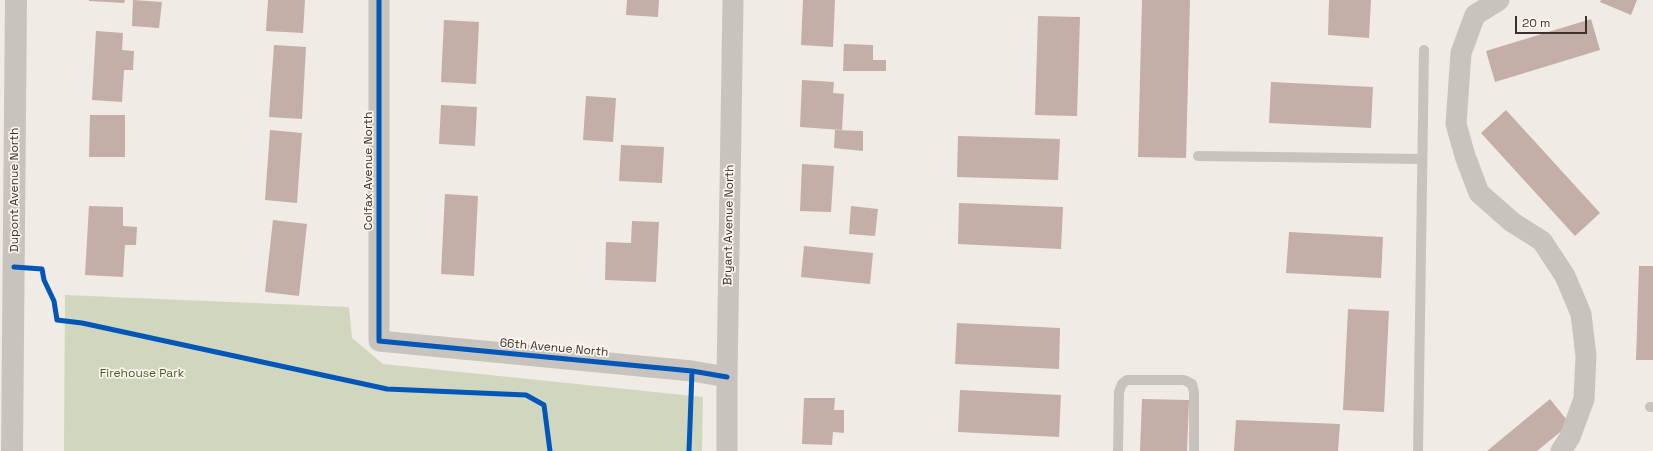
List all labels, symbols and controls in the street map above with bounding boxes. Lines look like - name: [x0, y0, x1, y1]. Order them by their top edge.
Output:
- scale bar: [1517, 8, 1589, 34]
- text: 20 m: [1522, 15, 1550, 31]
- street label: Colfax Avenue North: [362, 112, 376, 230]
- street label: Dupont Avenue North: [8, 128, 22, 252]
- street label: Bryant Avenue North: [721, 165, 737, 285]
- street label: 66th Avenue North: [499, 336, 609, 360]
- park label: Firehouse Park: [100, 367, 184, 381]

